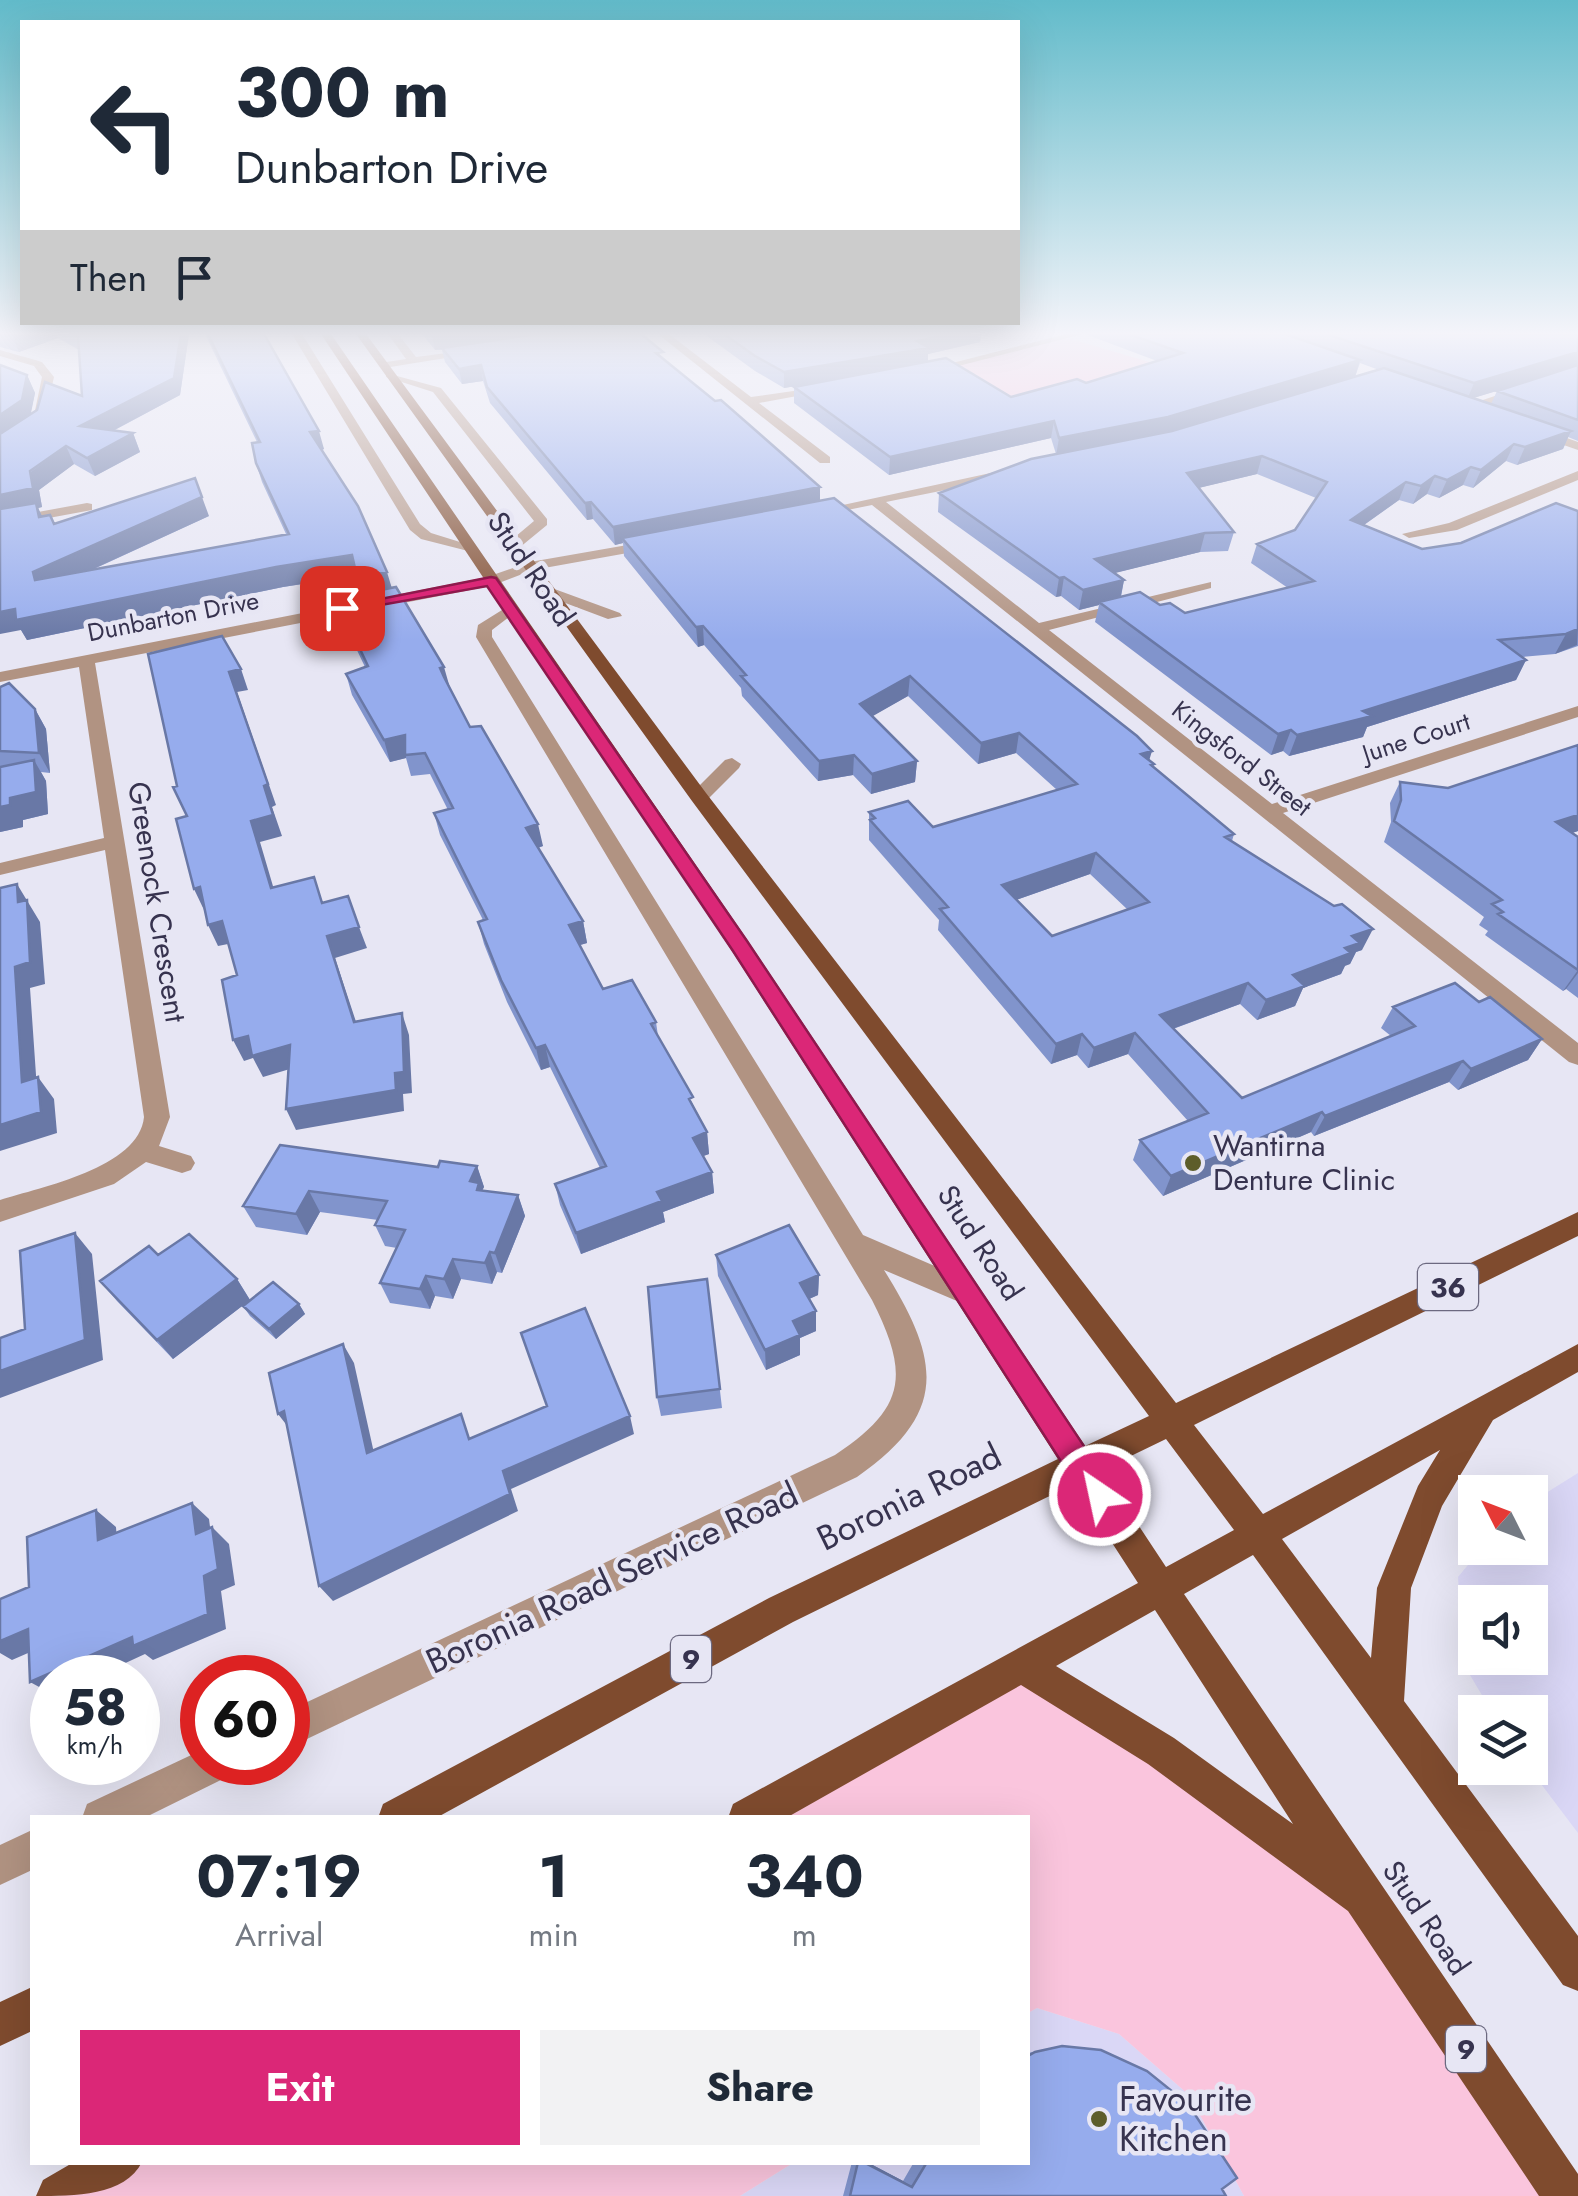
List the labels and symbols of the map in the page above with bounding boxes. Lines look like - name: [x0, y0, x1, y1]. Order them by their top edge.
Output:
- street label: Stud Road: [477, 503, 586, 635]
- pin: [300, 566, 385, 651]
- street label: Dunbarton Drive: [84, 582, 262, 650]
- street label: Kingsford Street: [1164, 692, 1320, 824]
- street label: June Court: [1355, 703, 1474, 772]
- street label: Greenock Crescent: [117, 778, 198, 1026]
- place label: Wantirna Denture Clinic: [1213, 1124, 1395, 1201]
- marker: Wantirna Denture Clinic: [1182, 1152, 1204, 1174]
- street label: Stud Road: [927, 1176, 1034, 1309]
- road number: 36: [1418, 1264, 1478, 1310]
- street label: Boronia Road: [808, 1431, 1010, 1563]
- position arrow: [1048, 1443, 1152, 1547]
- street label: Boronia Road Service Road: [418, 1470, 806, 1686]
- north arrow: [1458, 1475, 1548, 1565]
- road number: 9: [671, 1636, 711, 1682]
- speed limit sign: 60: [180, 1655, 310, 1785]
- street label: Stud Road: [1372, 1852, 1481, 1984]
- road number: 9: [1446, 2026, 1486, 2072]
- place label: Favourite Kitchen: [1119, 2074, 1252, 2164]
- marker: Favourite Kitchen: [1088, 2108, 1110, 2130]

